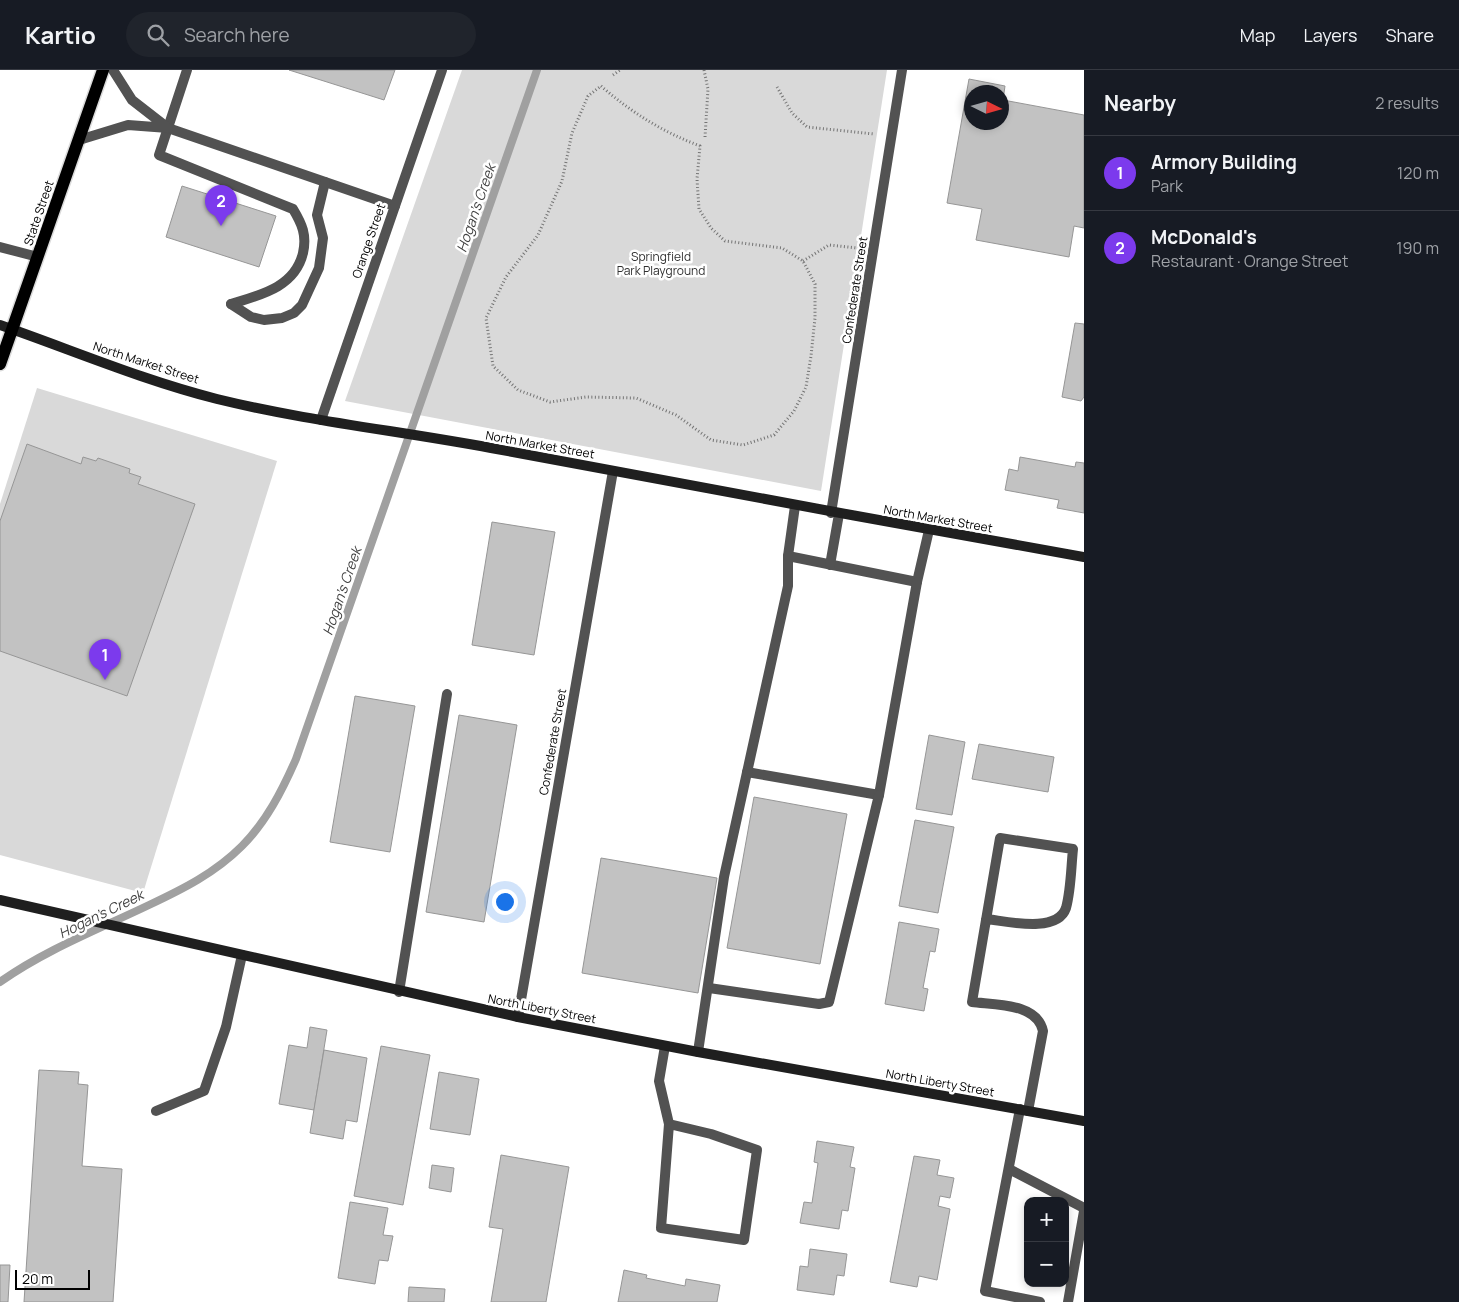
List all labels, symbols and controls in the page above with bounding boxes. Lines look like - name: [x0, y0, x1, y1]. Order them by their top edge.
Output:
- search box: [126, 12, 476, 57]
- text: Kartio: [25, 18, 96, 51]
- icon: search: [144, 21, 172, 49]
- text: Search here: [184, 22, 290, 48]
- text: Map: [1240, 23, 1275, 47]
- text: Layers: [1303, 23, 1357, 47]
- text: Share: [1385, 23, 1434, 47]
- north arrow: [964, 85, 1009, 130]
- text: Nearby: [1104, 89, 1176, 117]
- text: 2 results: [1375, 92, 1439, 114]
- text: Armory Building: [1151, 149, 1297, 175]
- water label: Hogan's Creek: [452, 159, 500, 254]
- text: 1: [1116, 162, 1124, 184]
- text: 120 m: [1397, 162, 1439, 184]
- text: Park: [1151, 175, 1183, 197]
- street label: State Street: [19, 178, 58, 248]
- pin: 2: [205, 185, 237, 226]
- street label: Orange Street: [348, 201, 389, 281]
- text: McDonald's: [1151, 224, 1257, 250]
- street label: Confederate Street: [838, 235, 871, 345]
- text: 2: [1115, 237, 1125, 259]
- text: 190 m: [1396, 237, 1439, 259]
- park label: Springfield Park Playground: [617, 248, 705, 279]
- text: Restaurant · Orange Street: [1151, 250, 1348, 272]
- street label: North Market Street: [91, 337, 201, 388]
- street label: North Market Street: [484, 427, 596, 462]
- street label: North Market Street: [882, 501, 994, 536]
- water label: Hogan's Creek: [318, 542, 366, 637]
- pin: 1: [89, 639, 121, 680]
- street label: Confederate Street: [535, 687, 570, 797]
- water label: Hogan's Creek: [55, 884, 148, 942]
- your location: [492, 889, 518, 915]
- street label: North Liberty Street: [487, 990, 598, 1027]
- street label: North Liberty Street: [884, 1065, 996, 1100]
- map controls: [1024, 1197, 1069, 1287]
- button: +: [1024, 1197, 1069, 1242]
- button: −: [1024, 1242, 1069, 1287]
- scale bar: [15, 1267, 90, 1290]
- text: 20 m: [22, 1269, 53, 1288]

